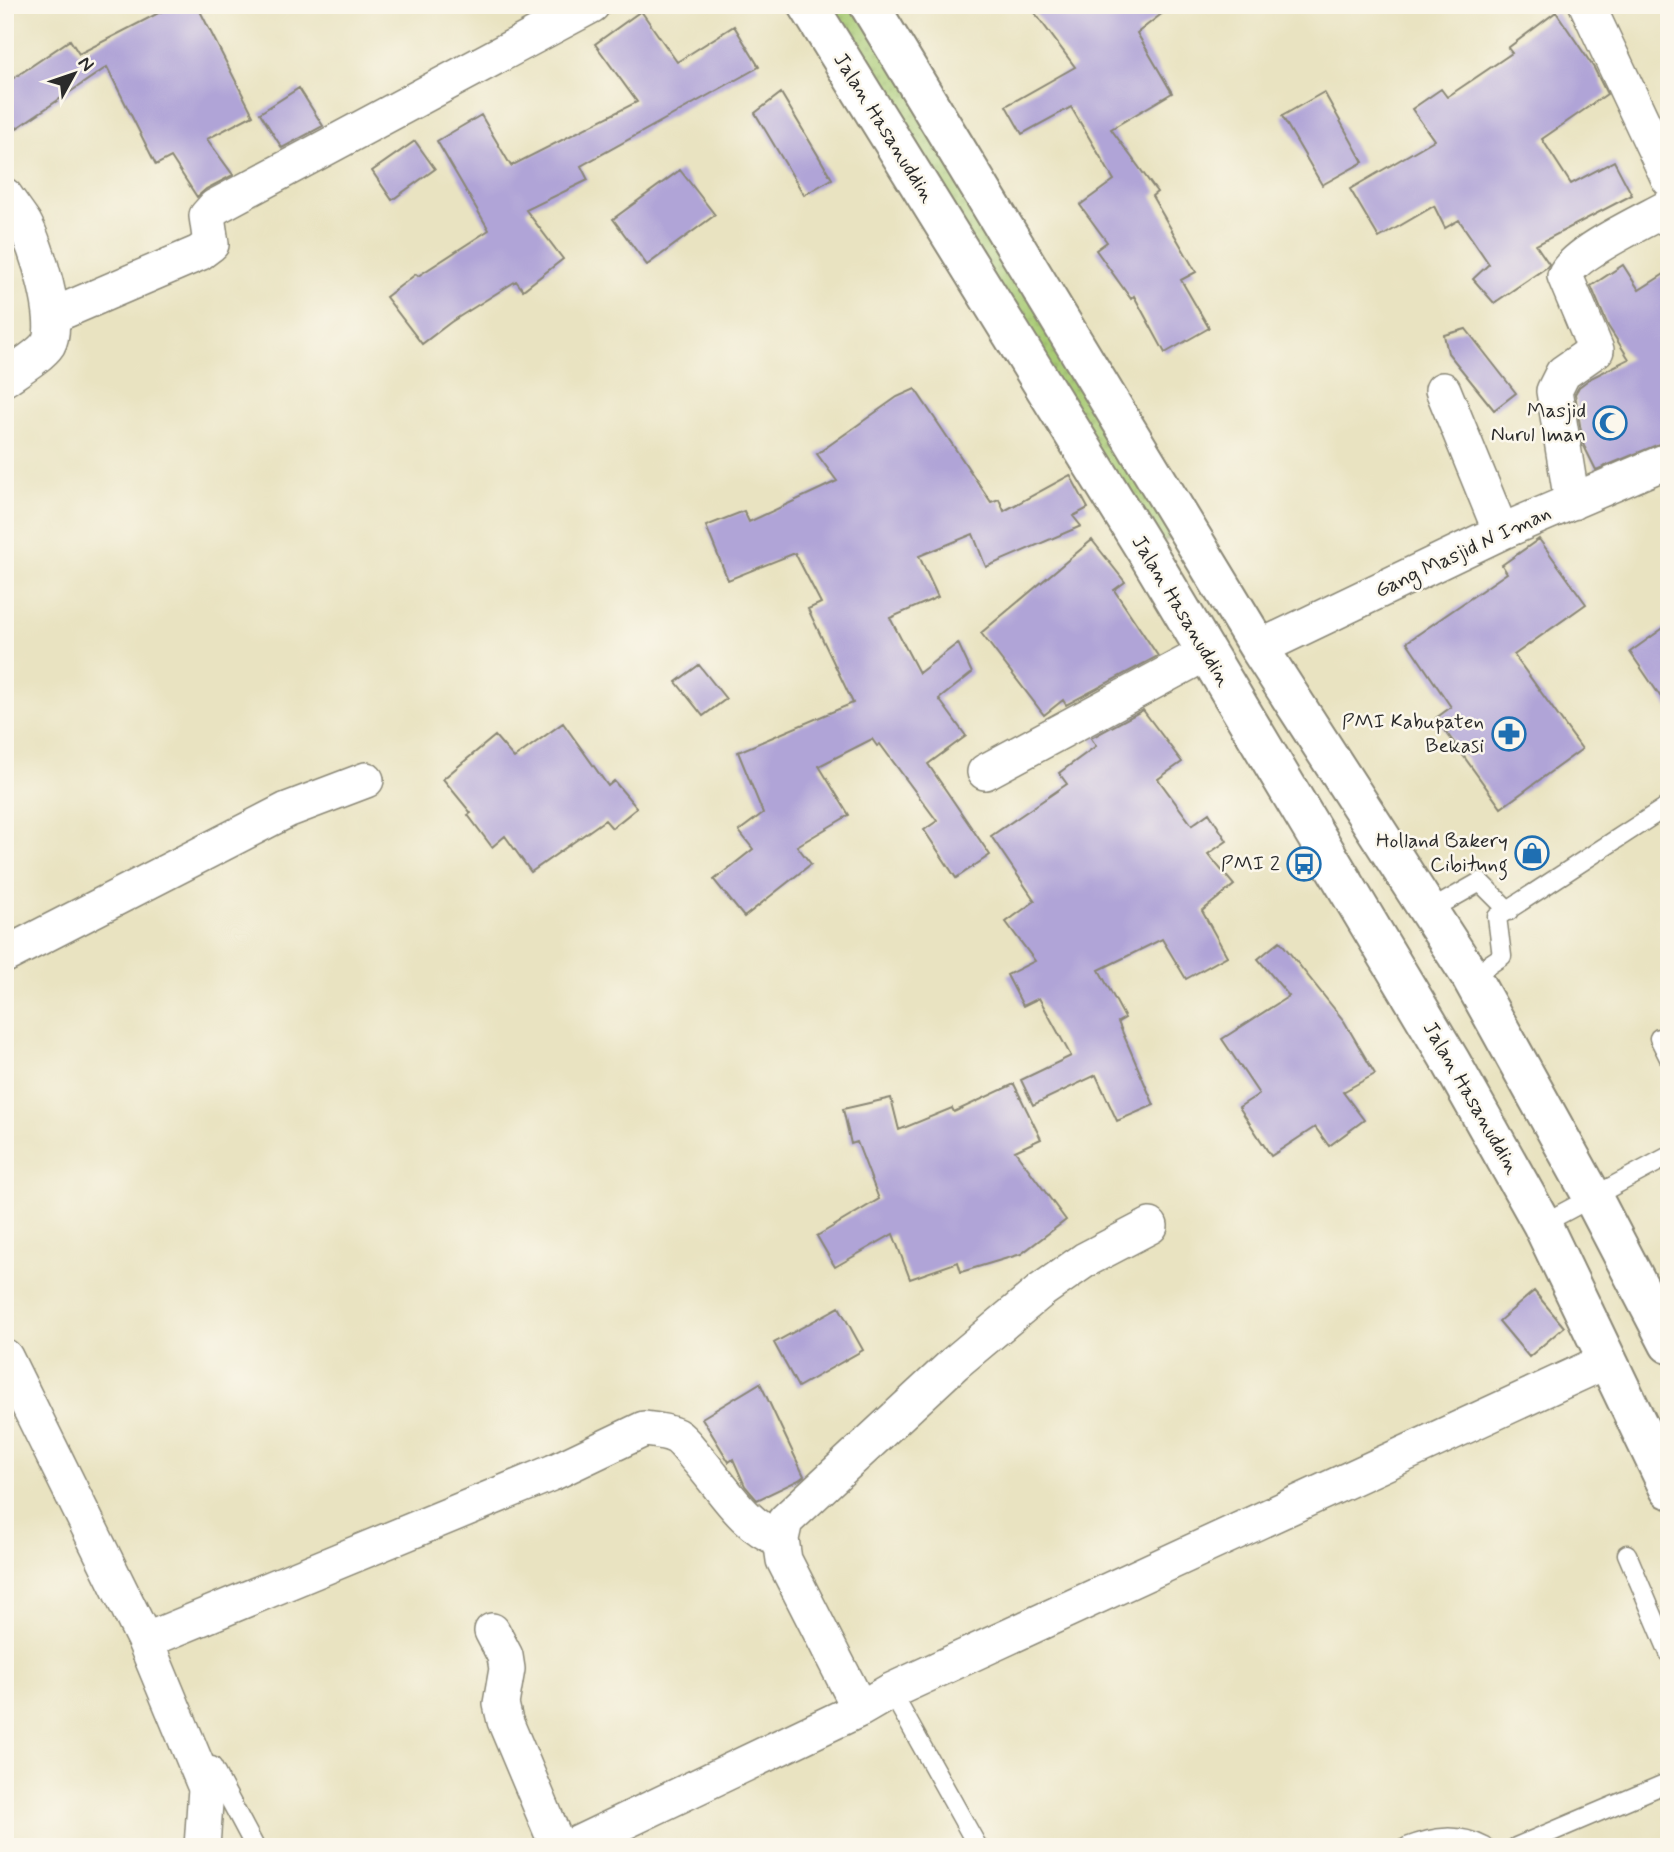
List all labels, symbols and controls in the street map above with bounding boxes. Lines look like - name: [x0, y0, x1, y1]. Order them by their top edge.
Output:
- north arrow: [38, 38, 108, 108]
- street label: Jalan Hasanuddin: [827, 48, 942, 209]
- text: N: [72, 51, 100, 77]
- place label: Masjid Nurul Iman: [1491, 397, 1586, 449]
- mosque icon: Masjid Nurul Iman: [1591, 404, 1629, 442]
- street label: Gang Masjid N Iman: [1371, 499, 1556, 606]
- street label: Jalan Hasanuddin: [1125, 530, 1238, 692]
- place label: PMI Kabupaten Bekasi: [1342, 708, 1484, 760]
- pharmacy icon: PMI Kabupaten Bekasi: [1490, 715, 1528, 753]
- place label: Holland Bakery Cibitung: [1376, 827, 1508, 881]
- shop icon: Holland Bakery Cibitung: [1513, 834, 1551, 872]
- bus stop icon: PMI 2: [1285, 845, 1323, 883]
- place label: PMI 2: [1221, 850, 1280, 878]
- street label: Jalan Hasanuddin: [1416, 1017, 1526, 1180]

